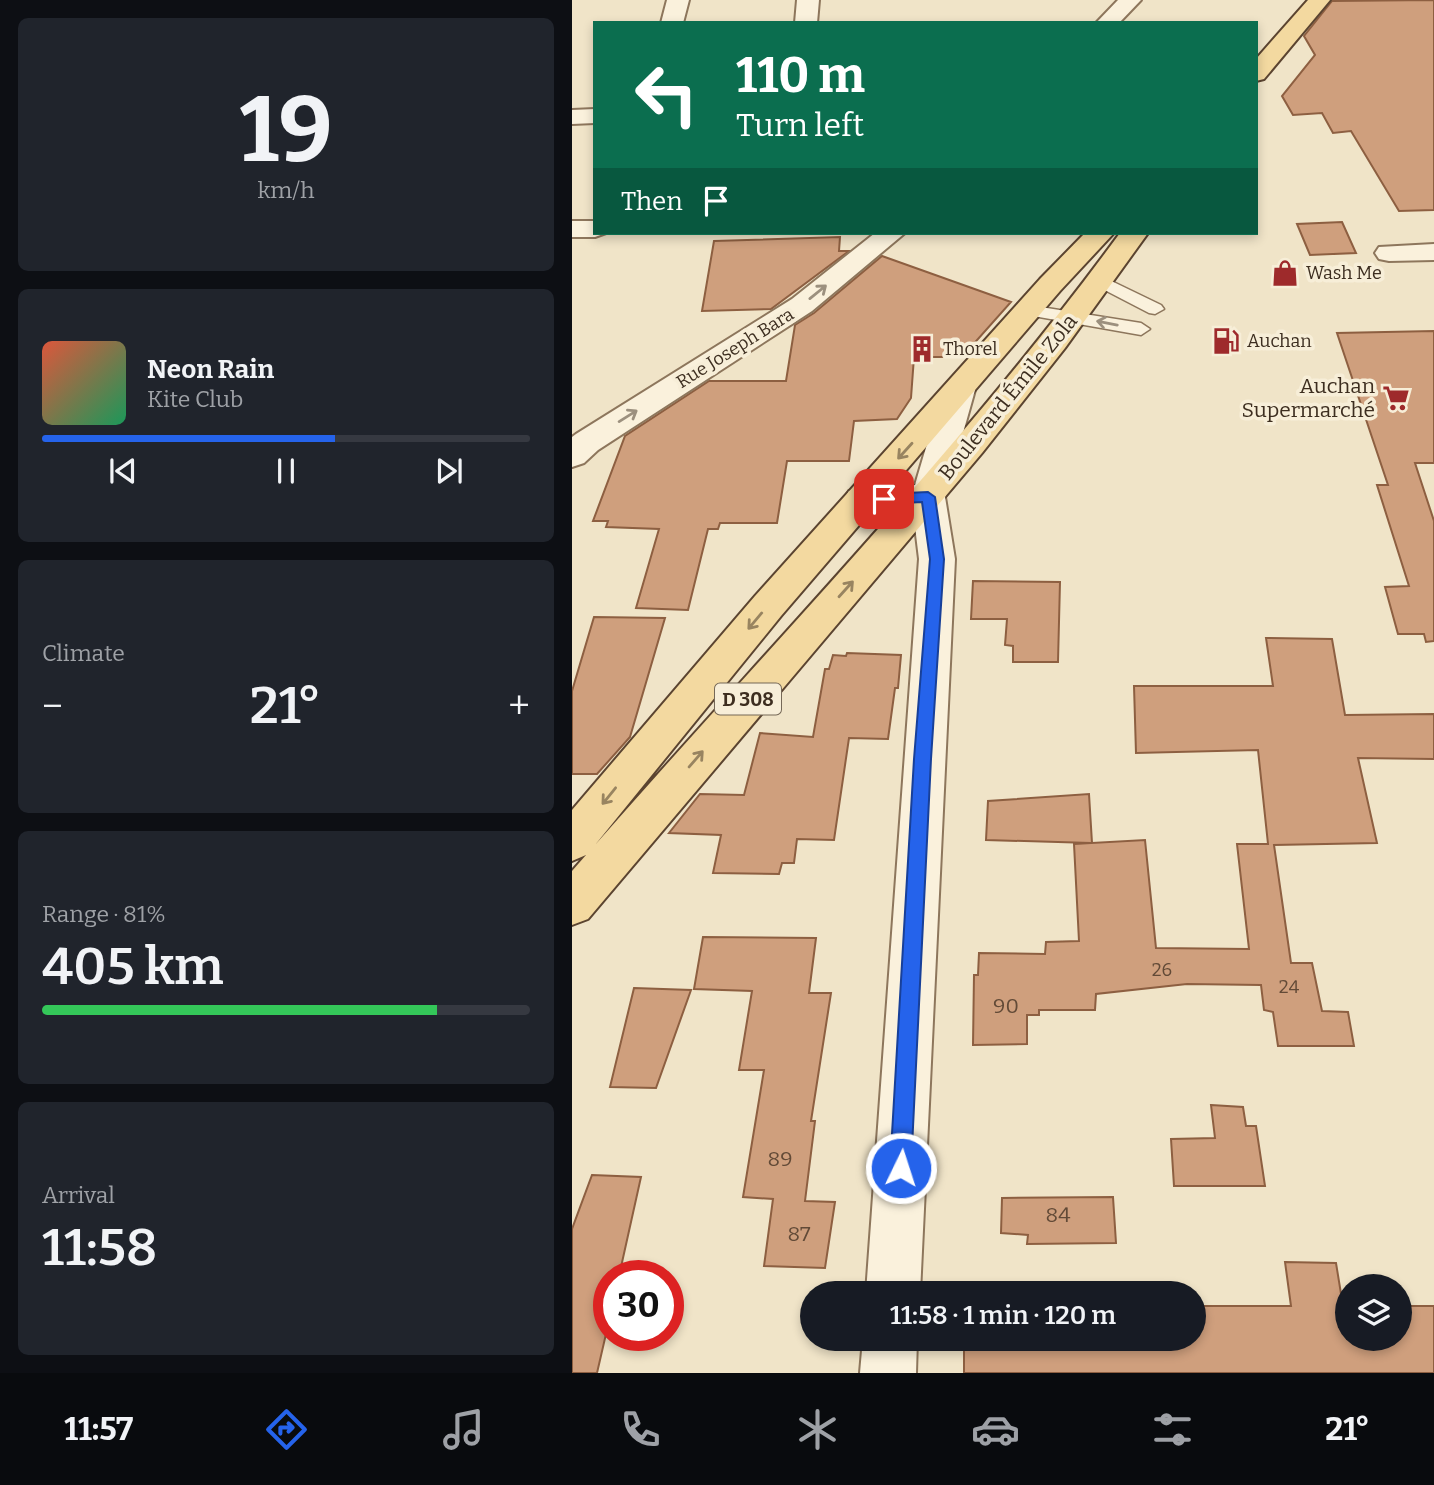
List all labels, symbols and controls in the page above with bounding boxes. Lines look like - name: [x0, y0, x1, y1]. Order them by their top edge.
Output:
- text: 110 m: [736, 46, 865, 105]
- icon: left: [621, 49, 712, 140]
- text: 19: [239, 76, 333, 185]
- text: Turn left: [736, 106, 864, 144]
- text: km/h: [258, 176, 314, 204]
- icon: arrive: [697, 182, 735, 220]
- text: Then: [621, 186, 683, 217]
- shop icon: Wash Me: [1270, 258, 1300, 288]
- place label: Wash Me: [1306, 262, 1382, 284]
- one-way arrow: [809, 284, 827, 300]
- street label: Rue Joseph Bara: [672, 303, 798, 393]
- street label: Boulevard Émile Zola: [933, 308, 1083, 485]
- one-way arrow: [1096, 315, 1119, 329]
- fuel station icon: Auchan: [1211, 326, 1241, 356]
- place label: Auchan: [1247, 330, 1312, 352]
- building icon: Thorel: [907, 334, 937, 364]
- place label: Thorel: [943, 338, 997, 360]
- text: Neon Rain: [147, 354, 274, 385]
- place label: Auchan Supermarché: [1241, 373, 1375, 423]
- supermarket icon: Auchan Supermarché: [1381, 383, 1411, 413]
- text: Kite Club: [147, 385, 243, 413]
- one-way arrow: [618, 409, 637, 423]
- one-way arrow: [897, 442, 914, 459]
- icon: previous: [104, 452, 142, 490]
- icon: pause: [267, 452, 305, 490]
- icon: next: [430, 452, 468, 490]
- pin: [854, 469, 914, 529]
- icon: arrive: [865, 480, 903, 518]
- one-way arrow: [838, 580, 854, 598]
- one-way arrow: [747, 612, 763, 630]
- text: Climate: [42, 639, 125, 667]
- text: 21°: [250, 674, 321, 737]
- text: −: [42, 683, 63, 729]
- text: +: [508, 683, 530, 729]
- road number: D 308: [715, 684, 781, 714]
- one-way arrow: [688, 750, 704, 768]
- one-way arrow: [601, 786, 617, 804]
- text: Range · 81%: [42, 900, 166, 928]
- text: 405 km: [42, 935, 224, 998]
- house number: 26: [1152, 959, 1172, 981]
- house number: 24: [1279, 976, 1300, 998]
- house number: 90: [993, 993, 1019, 1019]
- position arrow: [864, 1131, 938, 1205]
- house number: 89: [768, 1146, 792, 1172]
- text: Arrival: [42, 1181, 115, 1209]
- house number: 84: [1046, 1202, 1070, 1228]
- text: 11:58: [42, 1216, 157, 1279]
- house number: 87: [787, 1221, 811, 1247]
- speed limit sign: 30: [593, 1260, 684, 1351]
- map controls: [1335, 1274, 1412, 1351]
- button: layers: [1335, 1274, 1412, 1351]
- text: 11:58 · 1 min · 120 m: [890, 1300, 1116, 1331]
- icon: directions: [262, 1405, 311, 1454]
- icon: music: [439, 1405, 488, 1454]
- icon: phone: [616, 1405, 665, 1454]
- icon: climate: [793, 1405, 842, 1454]
- icon: car: [971, 1405, 1020, 1454]
- icon: filters: [1148, 1405, 1197, 1454]
- text: 11:57: [64, 1410, 133, 1448]
- text: 21°: [1325, 1410, 1370, 1448]

